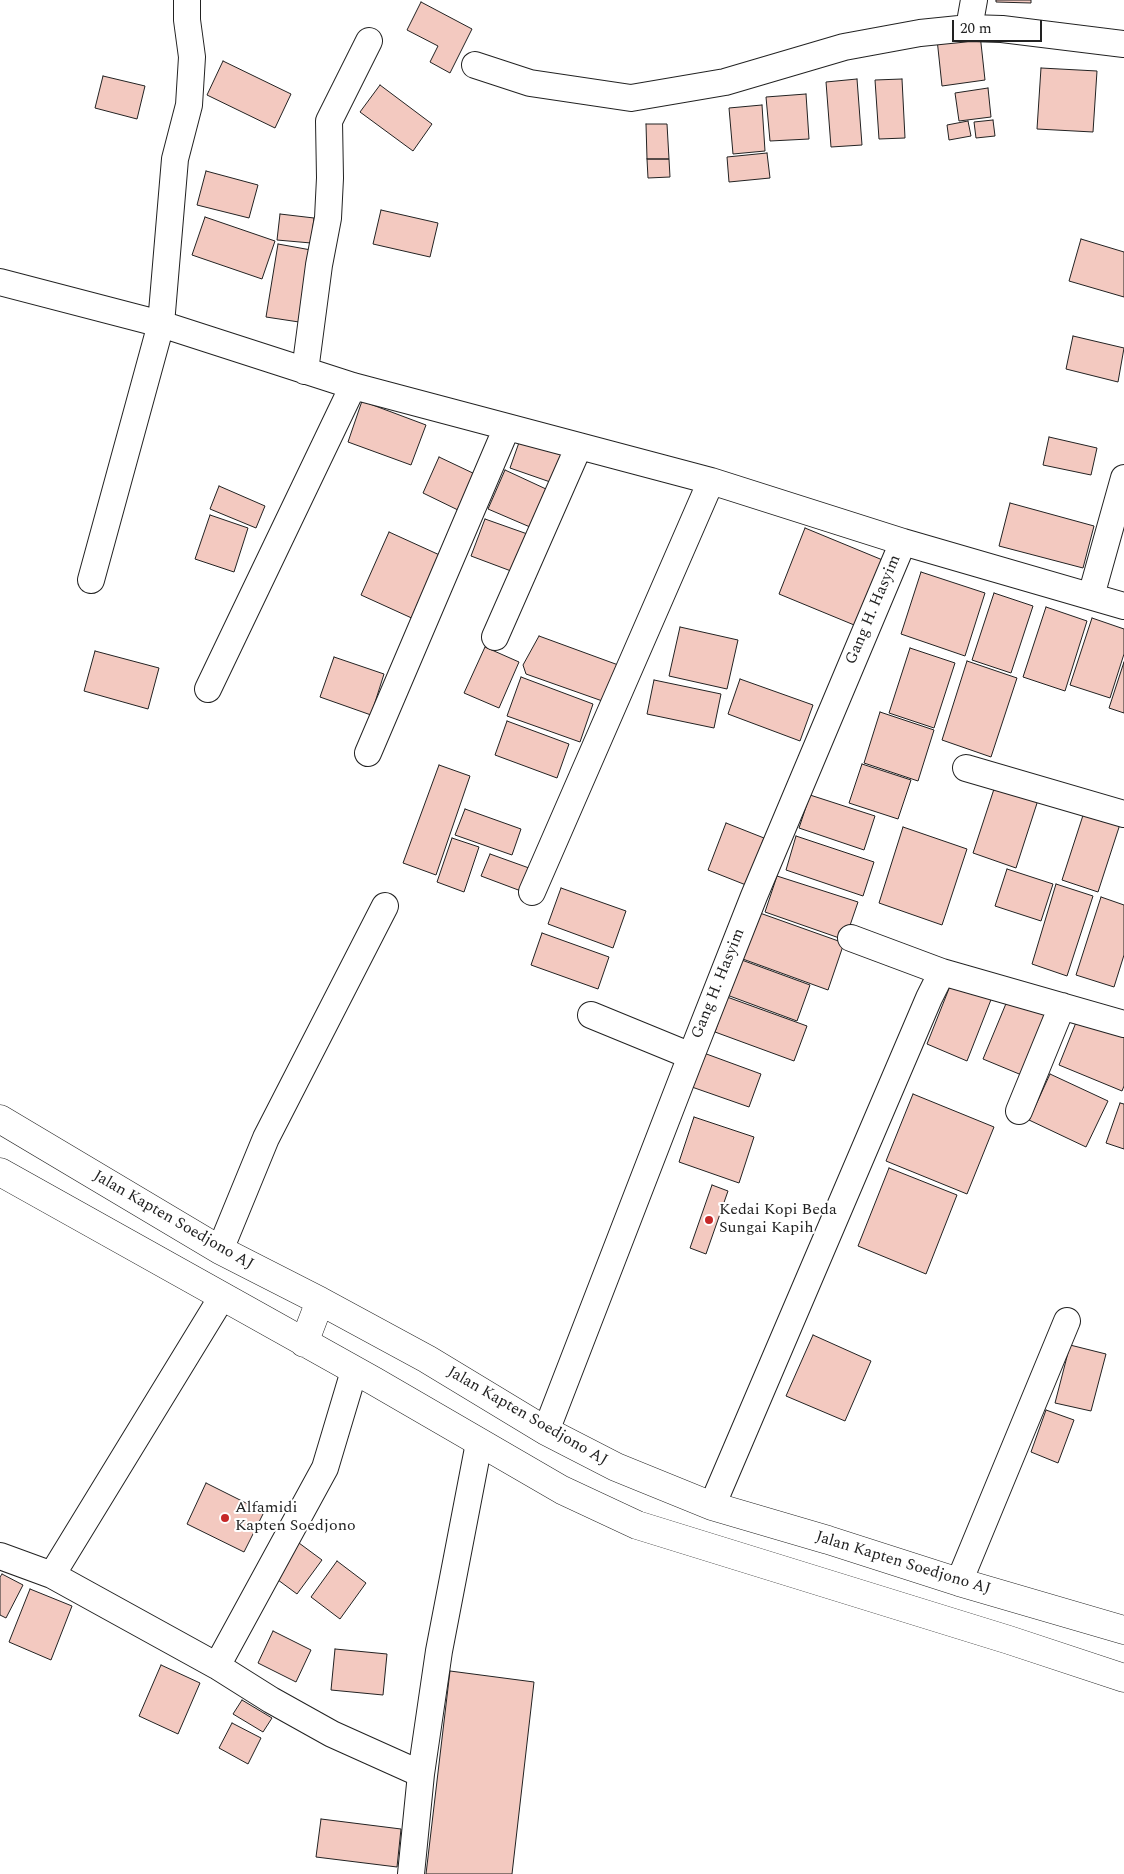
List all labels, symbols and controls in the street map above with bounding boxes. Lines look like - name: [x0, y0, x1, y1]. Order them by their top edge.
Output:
- scale bar: [954, 10, 1044, 42]
- text: 20 m: [960, 17, 992, 40]
- street label: Gang H. Hasyim: [842, 552, 906, 668]
- street label: Gang H. Hasyim: [688, 926, 750, 1042]
- street label: Jalan Kapten Soedjono AJ: [89, 1167, 257, 1275]
- place label: Kedai Kopi Beda Sungai Kapih: [719, 1201, 837, 1239]
- marker: Kedai Kopi Beda Sungai Kapih: [703, 1214, 715, 1226]
- street label: Jalan Kapten Soedjono AJ: [443, 1363, 611, 1471]
- place label: Alfamidi Kapten Soedjono: [235, 1499, 356, 1537]
- marker: Alfamidi Kapten Soedjono: [219, 1512, 231, 1524]
- street label: Jalan Kapten Soedjono AJ: [813, 1528, 993, 1600]

